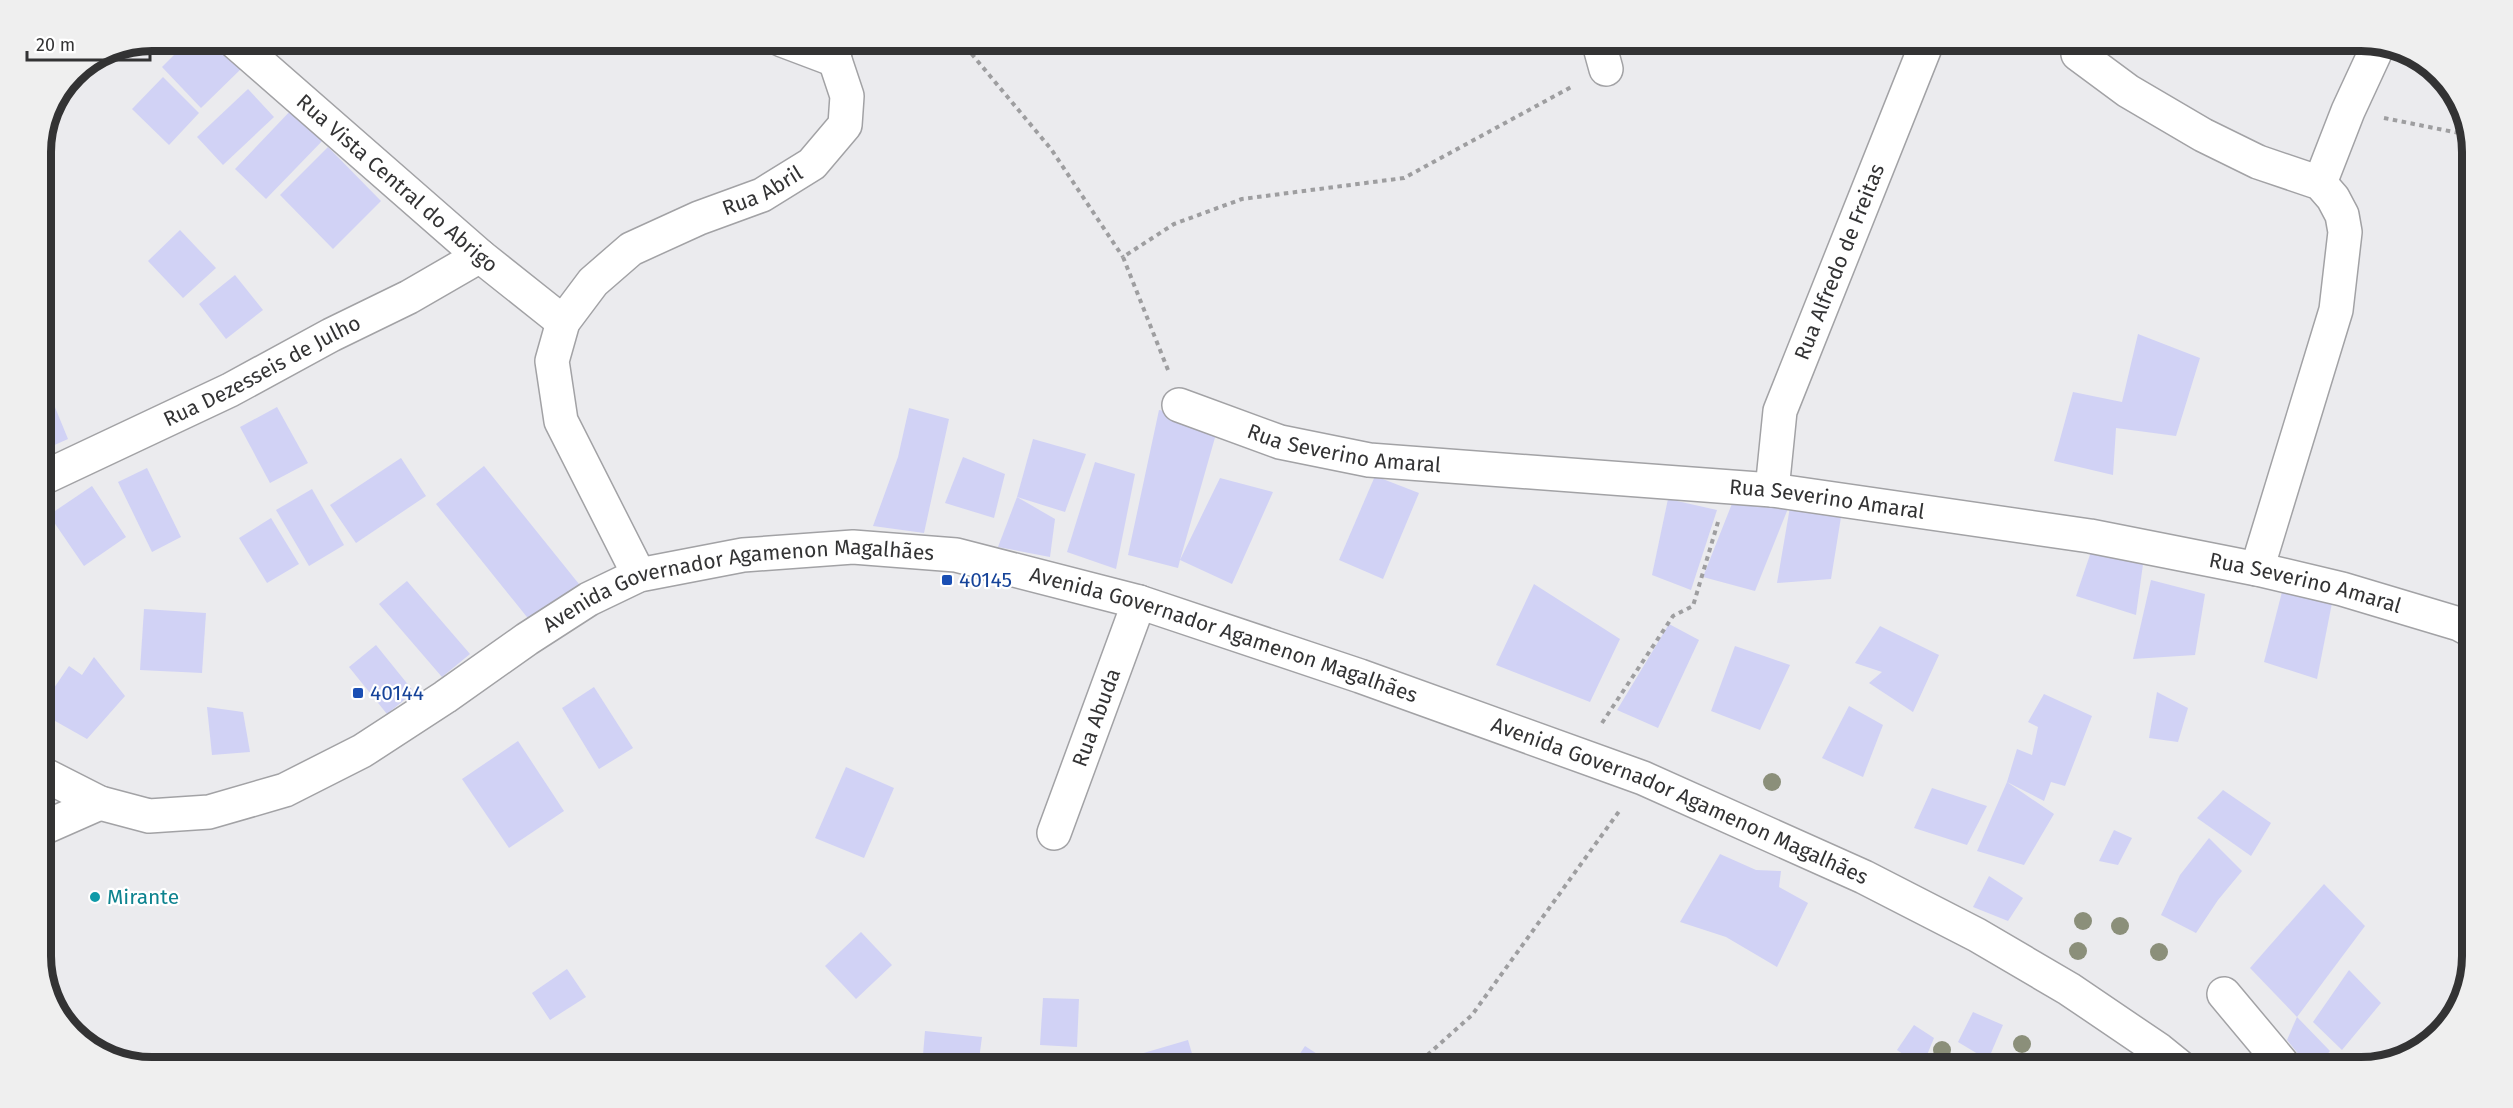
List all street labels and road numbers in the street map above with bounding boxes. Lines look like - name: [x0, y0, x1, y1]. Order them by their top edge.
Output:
- street label: Rua Vista Central do Abrigo: [291, 89, 503, 278]
- street label: Rua Abril: [719, 160, 807, 221]
- street label: Rua Alfredo de Freitas: [1789, 160, 1890, 364]
- street label: Rua Dezesseis de Julho: [159, 310, 365, 432]
- street label: Rua Severino Amaral: [1244, 418, 1442, 478]
- street label: Rua Severino Amaral: [1728, 474, 1926, 525]
- street label: Avenida Governador Agamenon Magalhães: [538, 534, 935, 638]
- street label: Rua Severino Amaral: [2207, 547, 2404, 619]
- street label: Avenida Governador Agamenon Magalhães: [1027, 561, 1421, 709]
- street label: Rua Abuda: [1067, 665, 1126, 770]
- street label: Avenida Governador Agamenon Magalhães: [1488, 711, 1872, 890]

